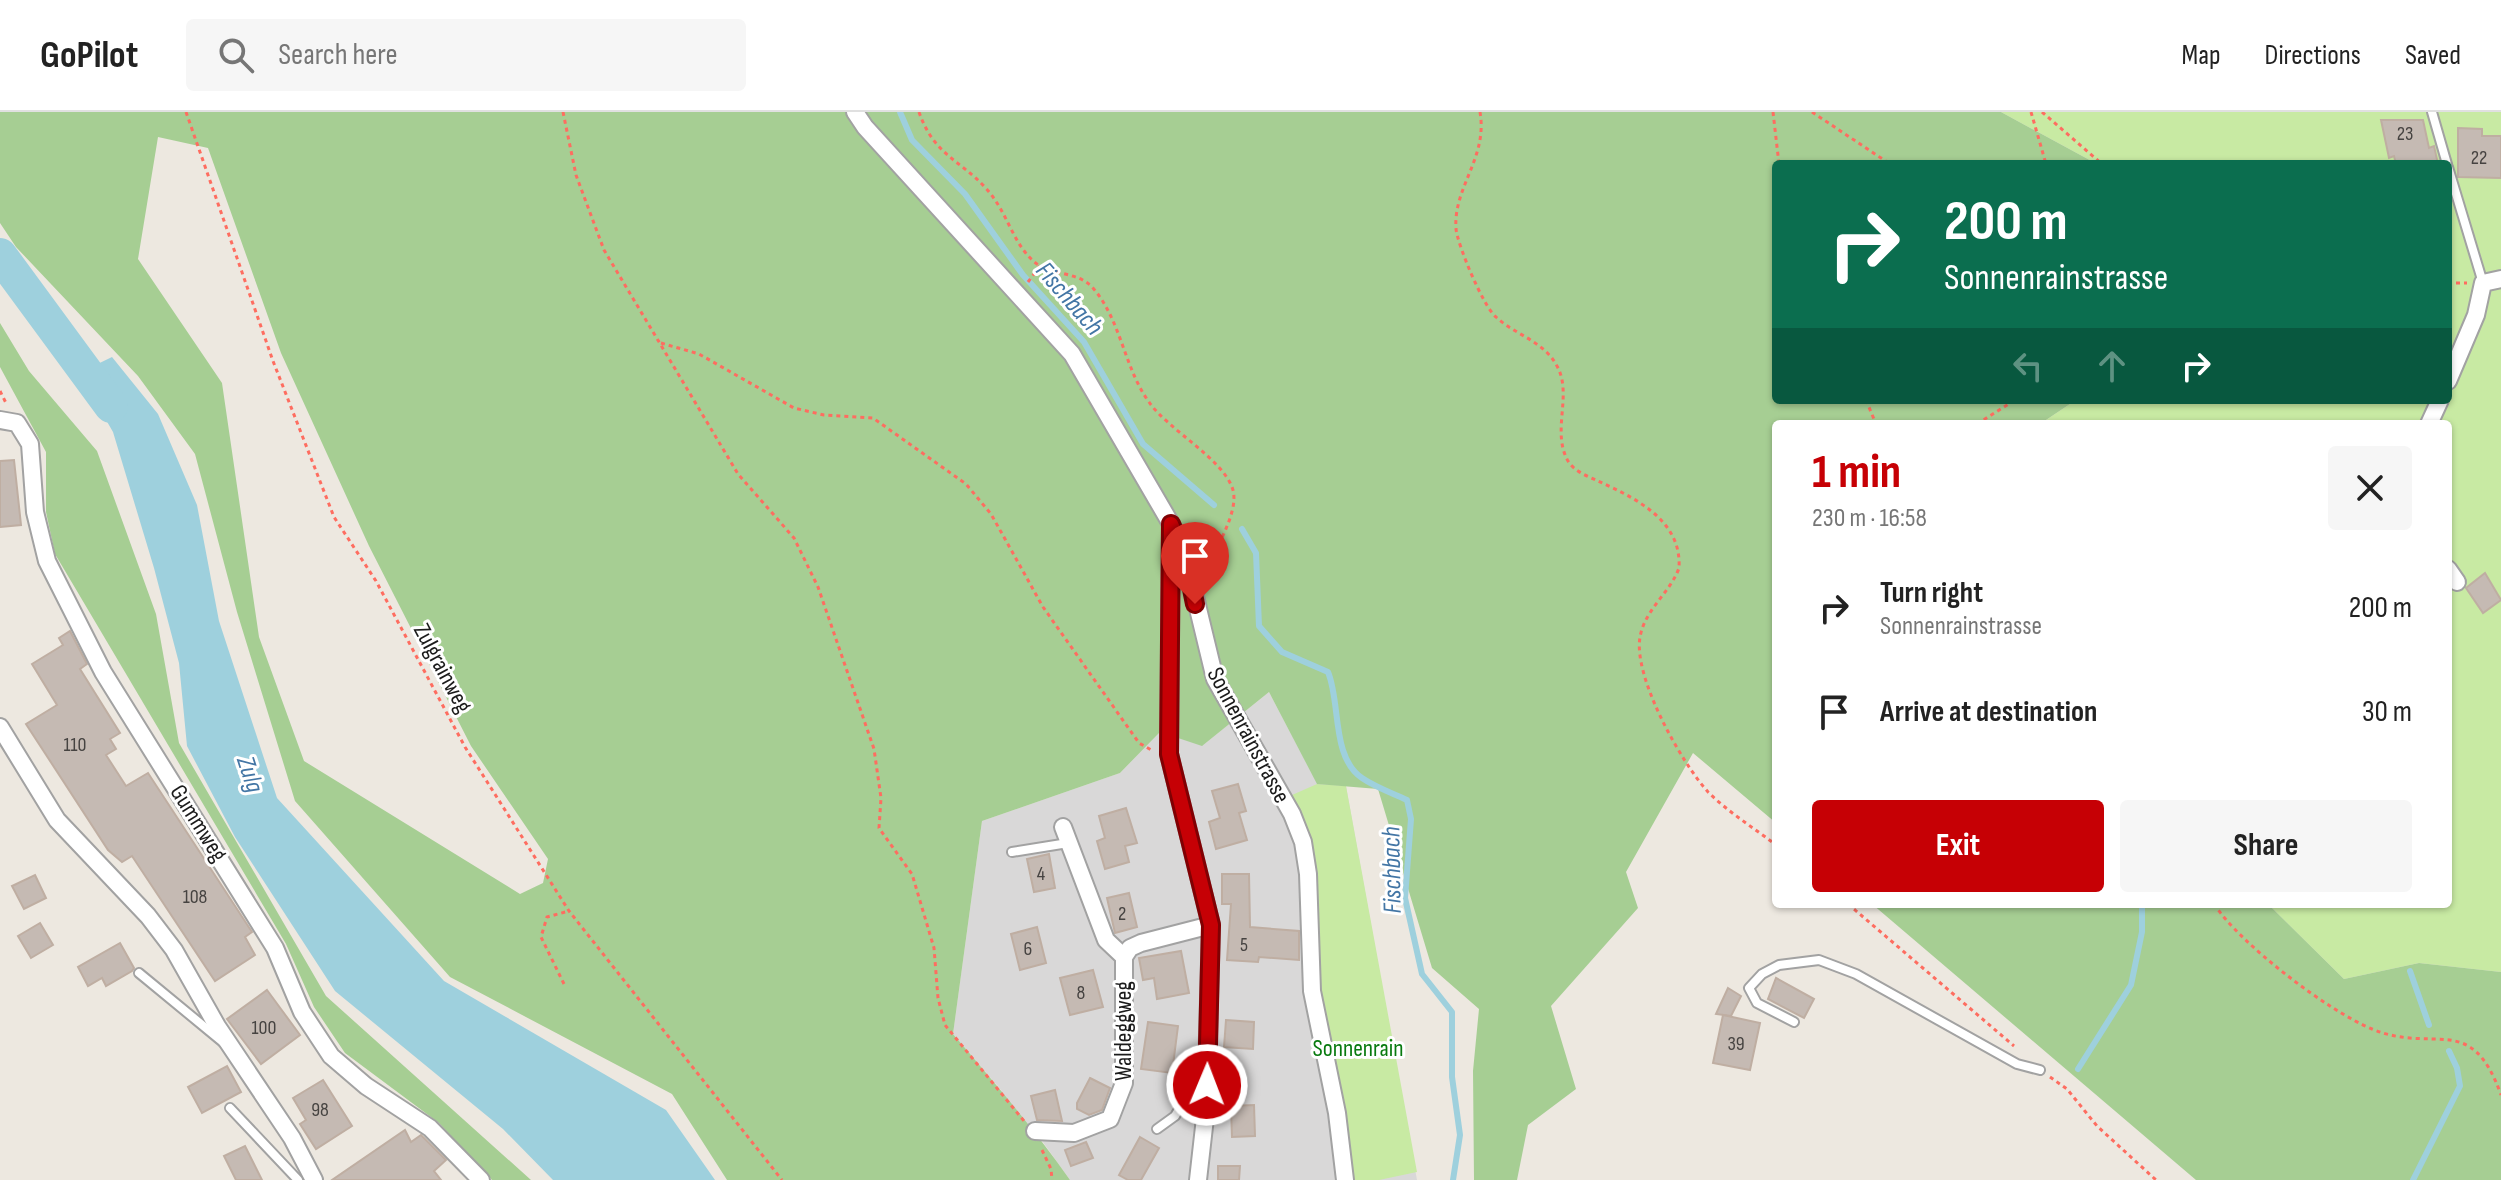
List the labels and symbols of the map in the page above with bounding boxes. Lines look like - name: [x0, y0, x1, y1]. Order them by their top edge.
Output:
- house number: 23: [2397, 122, 2413, 146]
- house number: 22: [2471, 146, 2487, 170]
- water label: Fischbach: [1029, 256, 1109, 342]
- pin: [1161, 522, 1229, 604]
- street label: Zulgrainweg: [407, 619, 478, 718]
- street label: Sonnenrainstrasse: [1201, 662, 1296, 808]
- house number: 110: [64, 733, 86, 757]
- water label: Zulg: [229, 752, 270, 797]
- street label: Gummweg: [164, 779, 234, 867]
- water label: Fischbach: [1376, 826, 1409, 914]
- house number: 4: [1037, 862, 1045, 886]
- house number: 108: [183, 885, 207, 909]
- house number: 2: [1118, 902, 1126, 926]
- house number: 5: [1240, 933, 1248, 957]
- house number: 6: [1024, 937, 1032, 961]
- house number: 8: [1077, 981, 1085, 1005]
- street label: Waldeggweg: [1109, 981, 1138, 1081]
- house number: 100: [252, 1016, 276, 1040]
- house number: 39: [1727, 1032, 1745, 1056]
- park label: Sonnenrain: [1312, 1034, 1404, 1063]
- position arrow: [1165, 1043, 1249, 1127]
- house number: 98: [311, 1098, 329, 1122]

